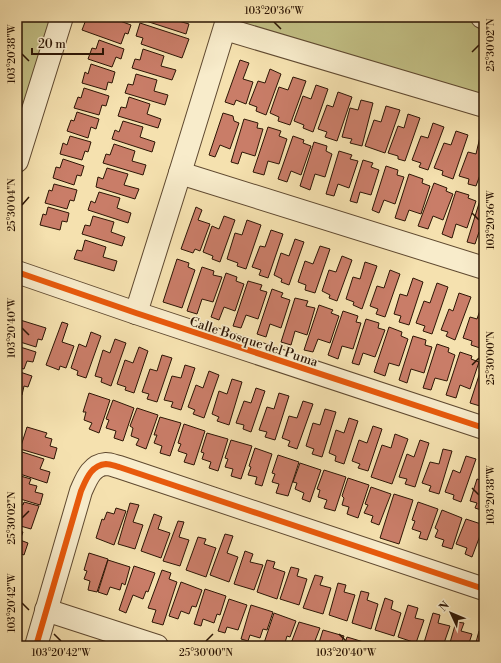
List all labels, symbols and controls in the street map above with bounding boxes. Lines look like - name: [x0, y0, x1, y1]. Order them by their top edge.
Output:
- text: 103°20'36"W: [245, 5, 304, 17]
- text: 25°30'02"N: [485, 18, 497, 71]
- text: 103°20'38"W: [6, 24, 18, 84]
- scale bar: [32, 30, 103, 56]
- text: 20 m: [38, 37, 66, 52]
- text: 25°30'04"N: [6, 178, 18, 232]
- text: 103°20'36"W: [485, 190, 497, 249]
- text: 103°20'40"W: [6, 297, 18, 358]
- street label: Calle Bosque del Puma: [187, 314, 320, 370]
- text: 25°30'00"N: [485, 331, 497, 385]
- text: 103°20'38"W: [485, 465, 497, 525]
- text: 25°30'02"N: [6, 491, 18, 544]
- text: 103°20'42"W: [6, 573, 18, 633]
- north arrow: [431, 593, 471, 633]
- text: N: [436, 599, 453, 615]
- text: 103°20'42"W: [31, 647, 91, 659]
- text: 25°30'00"N: [179, 647, 233, 659]
- text: 103°20'40"W: [316, 647, 377, 659]

